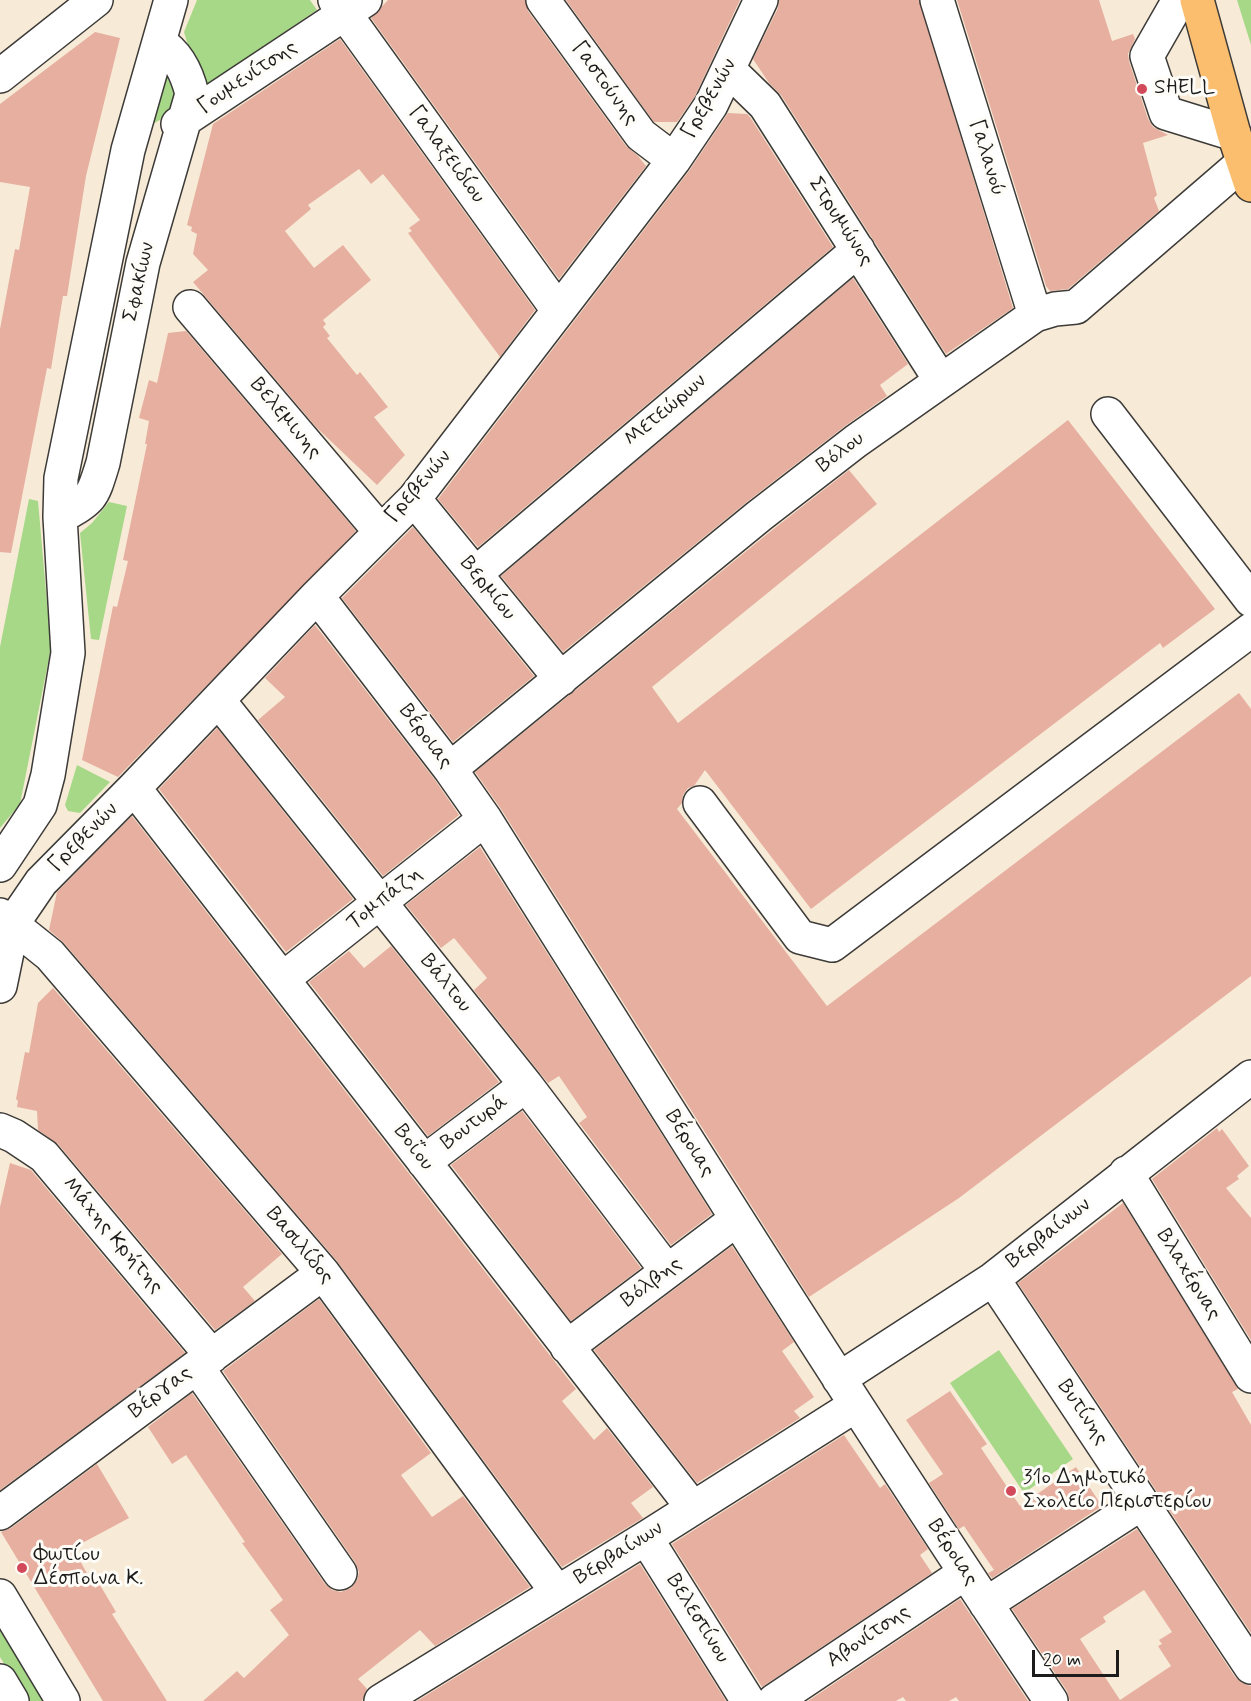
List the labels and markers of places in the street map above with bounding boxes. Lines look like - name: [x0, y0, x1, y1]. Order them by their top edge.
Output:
- place label: SHELL: [1154, 76, 1215, 102]
- marker: SHELL: [1135, 82, 1149, 96]
- place label: 31ο Δημοτικό Σχολείο Περιστερίου: [1023, 1466, 1211, 1516]
- marker: 31ο Δημοτικό Σχολείο Περιστερίου: [1004, 1484, 1018, 1498]
- place label: Φωτίου Δέσποινα Κ.: [34, 1543, 143, 1593]
- marker: Φωτίου Δέσποινα Κ.: [15, 1561, 29, 1575]

